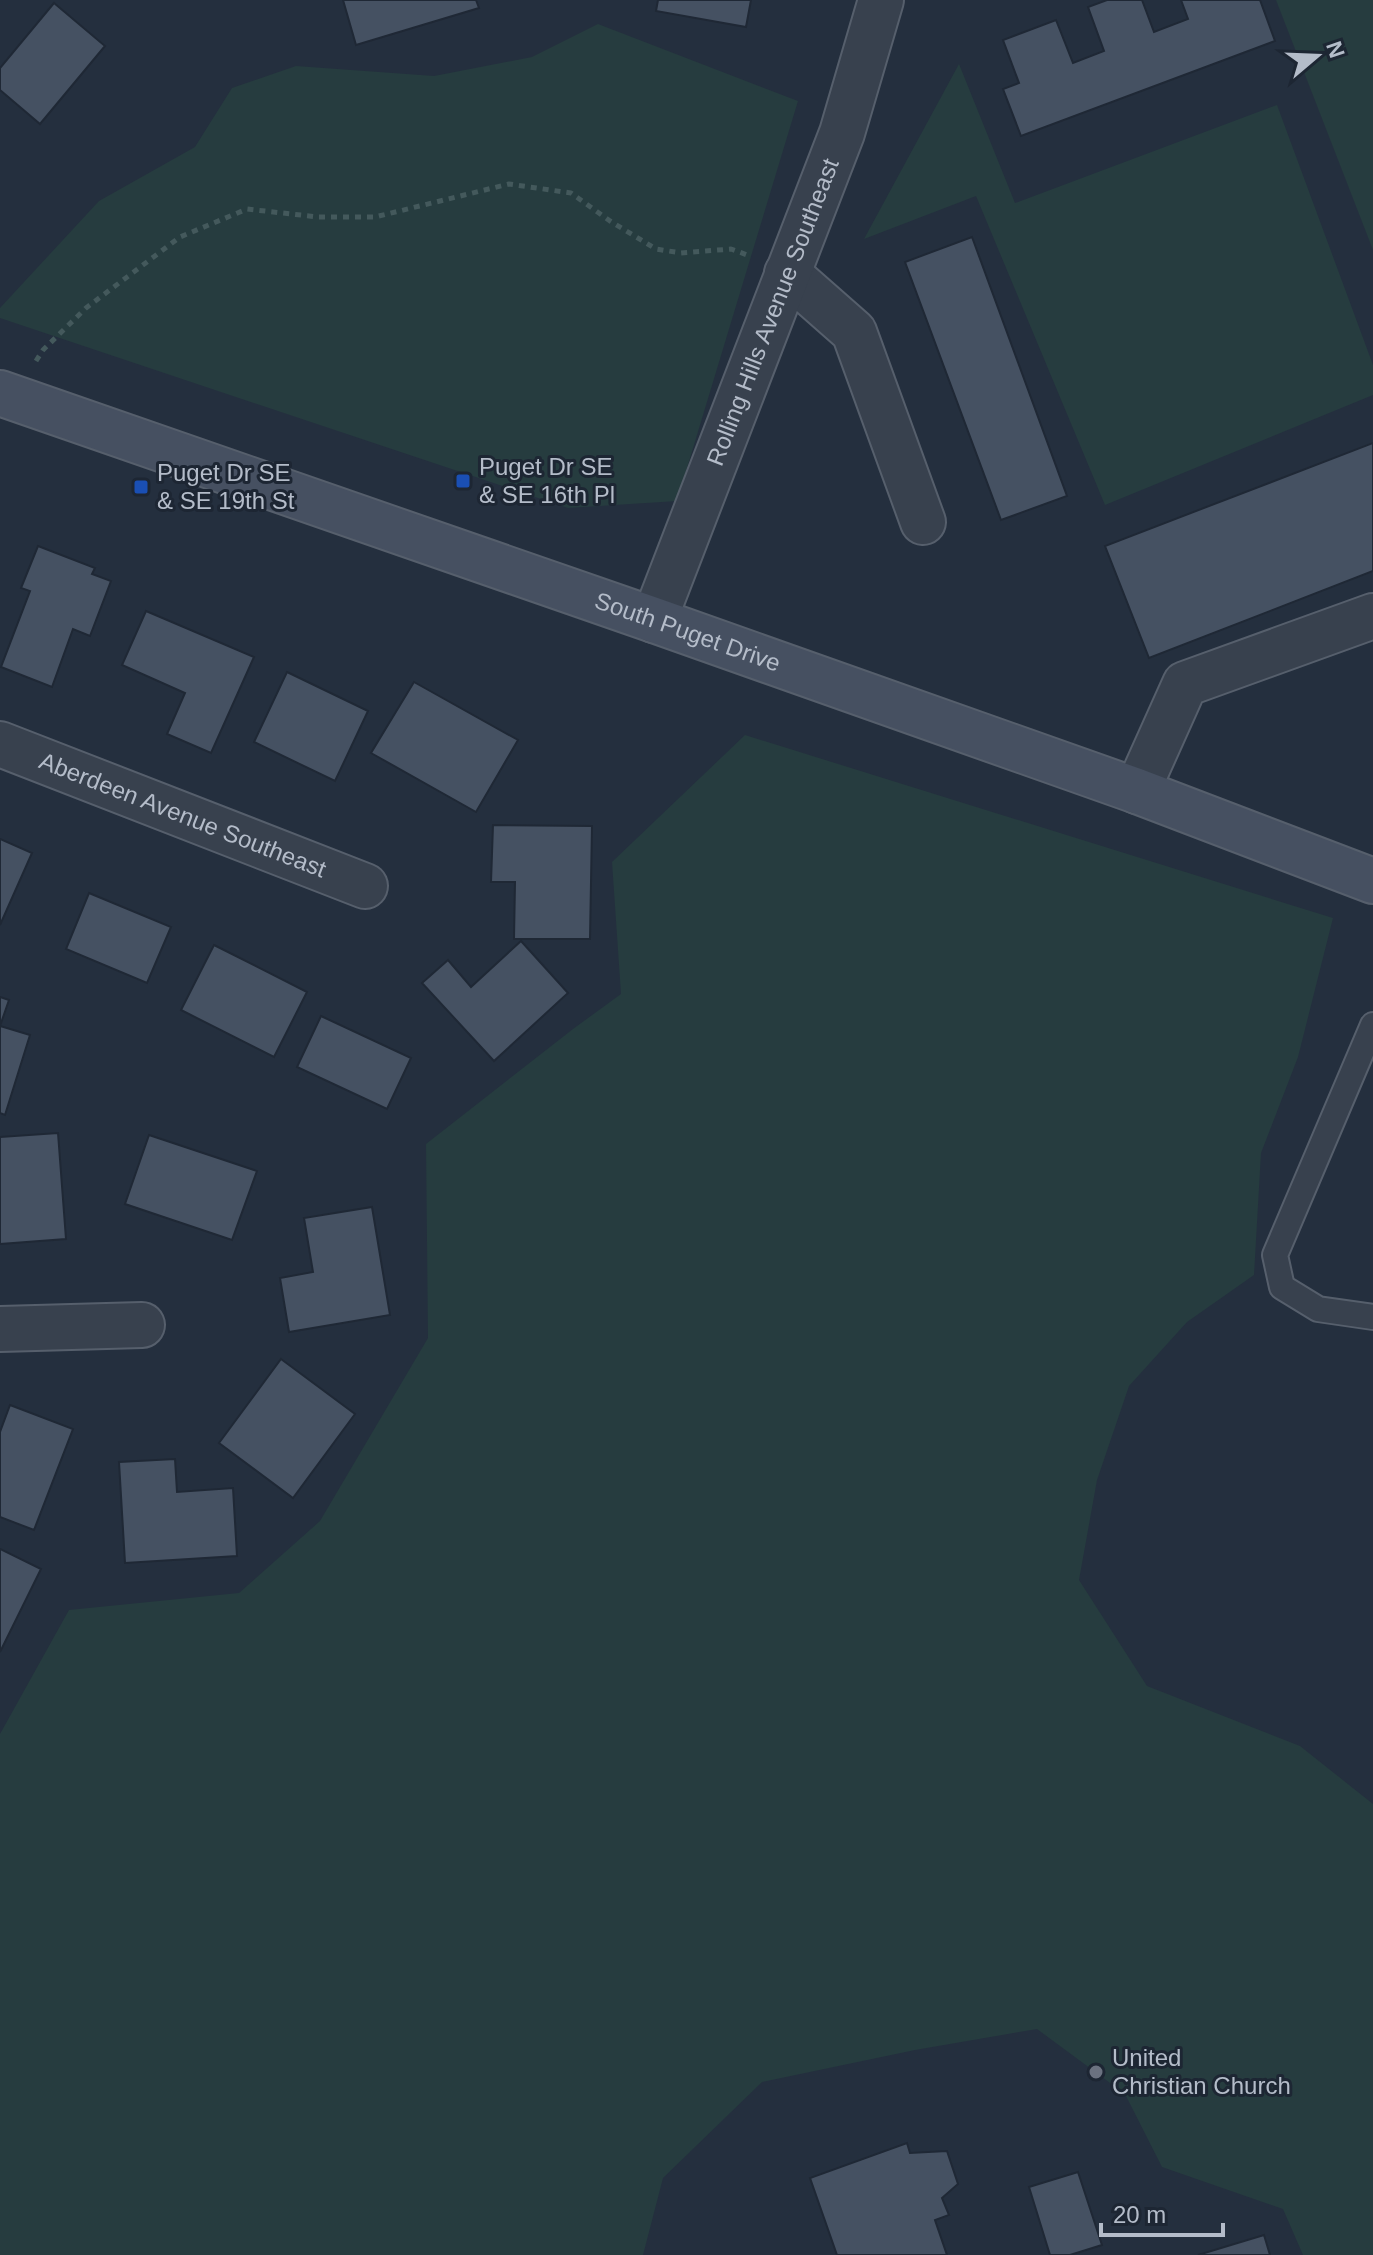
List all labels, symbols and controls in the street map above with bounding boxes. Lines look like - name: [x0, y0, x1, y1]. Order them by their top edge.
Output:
- north arrow: [1277, 16, 1357, 96]
- text: N: [1321, 38, 1350, 61]
- street label: Rolling Hills Avenue Southeast: [701, 154, 844, 469]
- place label: Puget Dr SE & SE 16th Pl: [479, 453, 615, 508]
- place label: Puget Dr SE & SE 19th St: [157, 459, 295, 514]
- marker: Puget Dr SE & SE 16th Pl: [454, 472, 472, 490]
- marker: Puget Dr SE & SE 19th St: [132, 478, 150, 496]
- street label: South Puget Drive: [591, 587, 784, 677]
- street label: Aberdeen Avenue Southeast: [36, 747, 330, 883]
- place label: United Christian Church: [1112, 2044, 1291, 2099]
- marker: United Christian Church: [1087, 2063, 1105, 2081]
- scale bar: [1101, 2187, 1223, 2237]
- text: 20 m: [1113, 2201, 1166, 2228]

